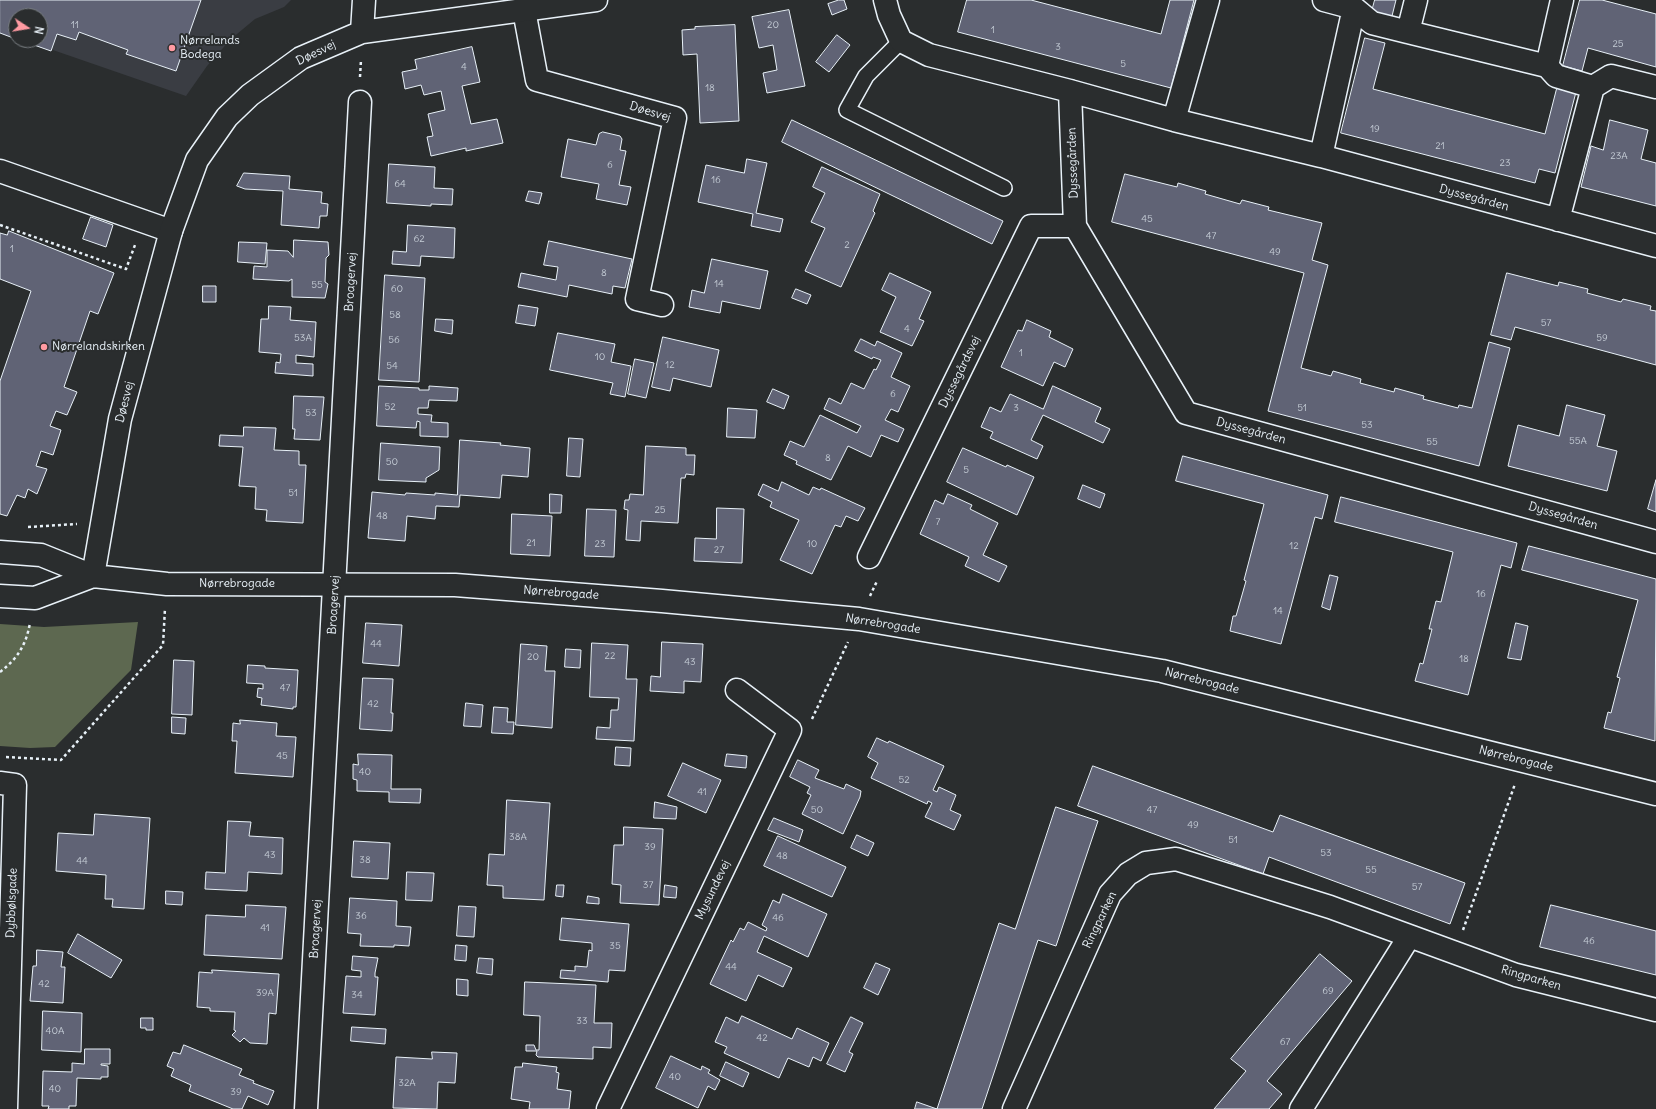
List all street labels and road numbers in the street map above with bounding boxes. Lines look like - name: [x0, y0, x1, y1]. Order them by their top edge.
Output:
- street label: Døesvej: [294, 37, 338, 69]
- street label: Døesvej: [628, 99, 672, 125]
- street label: Dyssegården: [1065, 127, 1081, 199]
- street label: Dyssegården: [1438, 182, 1510, 214]
- street label: Broagervej: [342, 252, 360, 312]
- street label: Dyssegårdsvej: [936, 334, 984, 410]
- street label: Døesvej: [113, 380, 137, 424]
- street label: Dyssegården: [1215, 415, 1287, 447]
- street label: Dyssegården: [1527, 499, 1599, 533]
- street label: Broagervej: [325, 575, 343, 635]
- street label: Nørrebrogade: [199, 577, 275, 591]
- street label: Nørrebrogade: [523, 583, 599, 603]
- street label: Nørrebrogade: [844, 611, 922, 637]
- street label: Nørrebrogade: [1163, 665, 1241, 697]
- street label: Nørrebrogade: [1477, 743, 1555, 775]
- street label: Mysundevej: [692, 858, 734, 922]
- street label: Dybbølsgade: [4, 868, 20, 938]
- street label: Ringparken: [1080, 889, 1120, 951]
- street label: Broagervej: [307, 899, 325, 959]
- street label: Ringparken: [1499, 963, 1563, 993]

